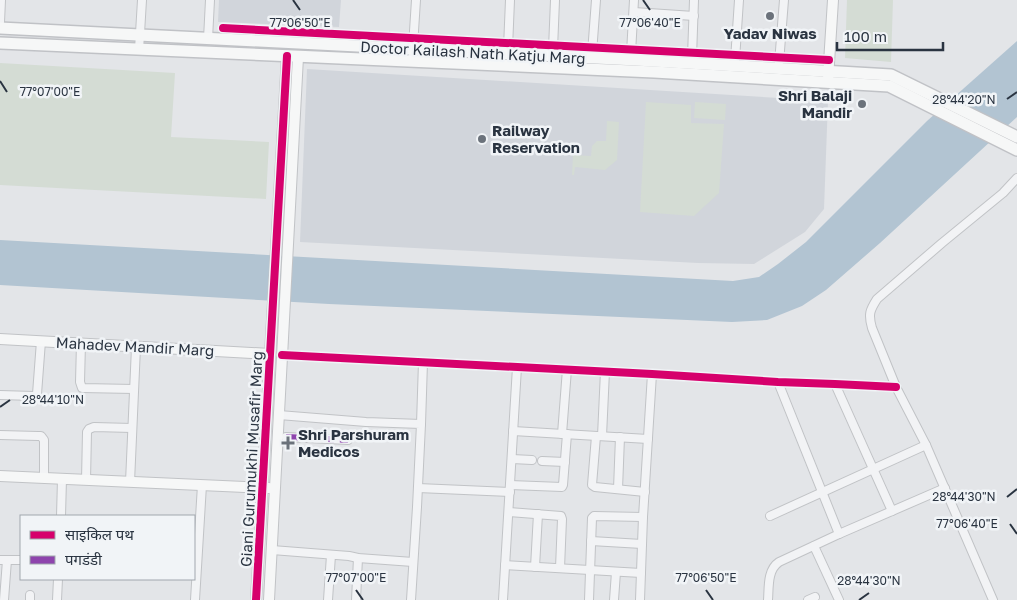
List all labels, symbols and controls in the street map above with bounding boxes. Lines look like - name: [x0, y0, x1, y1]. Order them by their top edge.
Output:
- marker: Yadav Niwas: [764, 10, 776, 22]
- text: 77°06'50"E: [269, 15, 331, 30]
- text: 77°06'40"E: [619, 15, 681, 30]
- scale bar: [837, 20, 943, 52]
- place label: Yadav Niwas: [723, 24, 817, 42]
- text: 100 m: [844, 27, 887, 45]
- street label: Doctor Kailash Nath Katju Marg: [360, 37, 586, 67]
- text: 77°07'00"E: [20, 84, 80, 99]
- place label: Shri Balaji Mandir: [778, 86, 852, 121]
- text: 28°44'20"N: [932, 92, 996, 107]
- marker: Shri Balaji Mandir: [856, 98, 868, 110]
- place label: Railway Reservation: [492, 121, 580, 156]
- marker: Railway Reservation: [476, 133, 488, 145]
- street label: Mahadev Mandir Marg: [55, 333, 215, 359]
- street label: Giani Gurumukhi Musafir Marg: [236, 351, 266, 567]
- text: 28°44'10"N: [22, 392, 84, 407]
- place label: Shri Parshuram Medicos: [298, 425, 409, 460]
- marker: Shri Parshuram Medicos: [282, 437, 294, 449]
- text: 28°44'30"N: [932, 489, 996, 504]
- legend: [20, 515, 195, 580]
- text: 77°06'40"E: [936, 516, 998, 531]
- text: साइकिल पथ: [65, 525, 134, 543]
- text: पगडंडी: [65, 550, 103, 568]
- text: 77°07'00"E: [326, 570, 386, 585]
- text: 77°06'50"E: [675, 570, 737, 585]
- text: 28°44'30"N: [837, 573, 901, 588]

